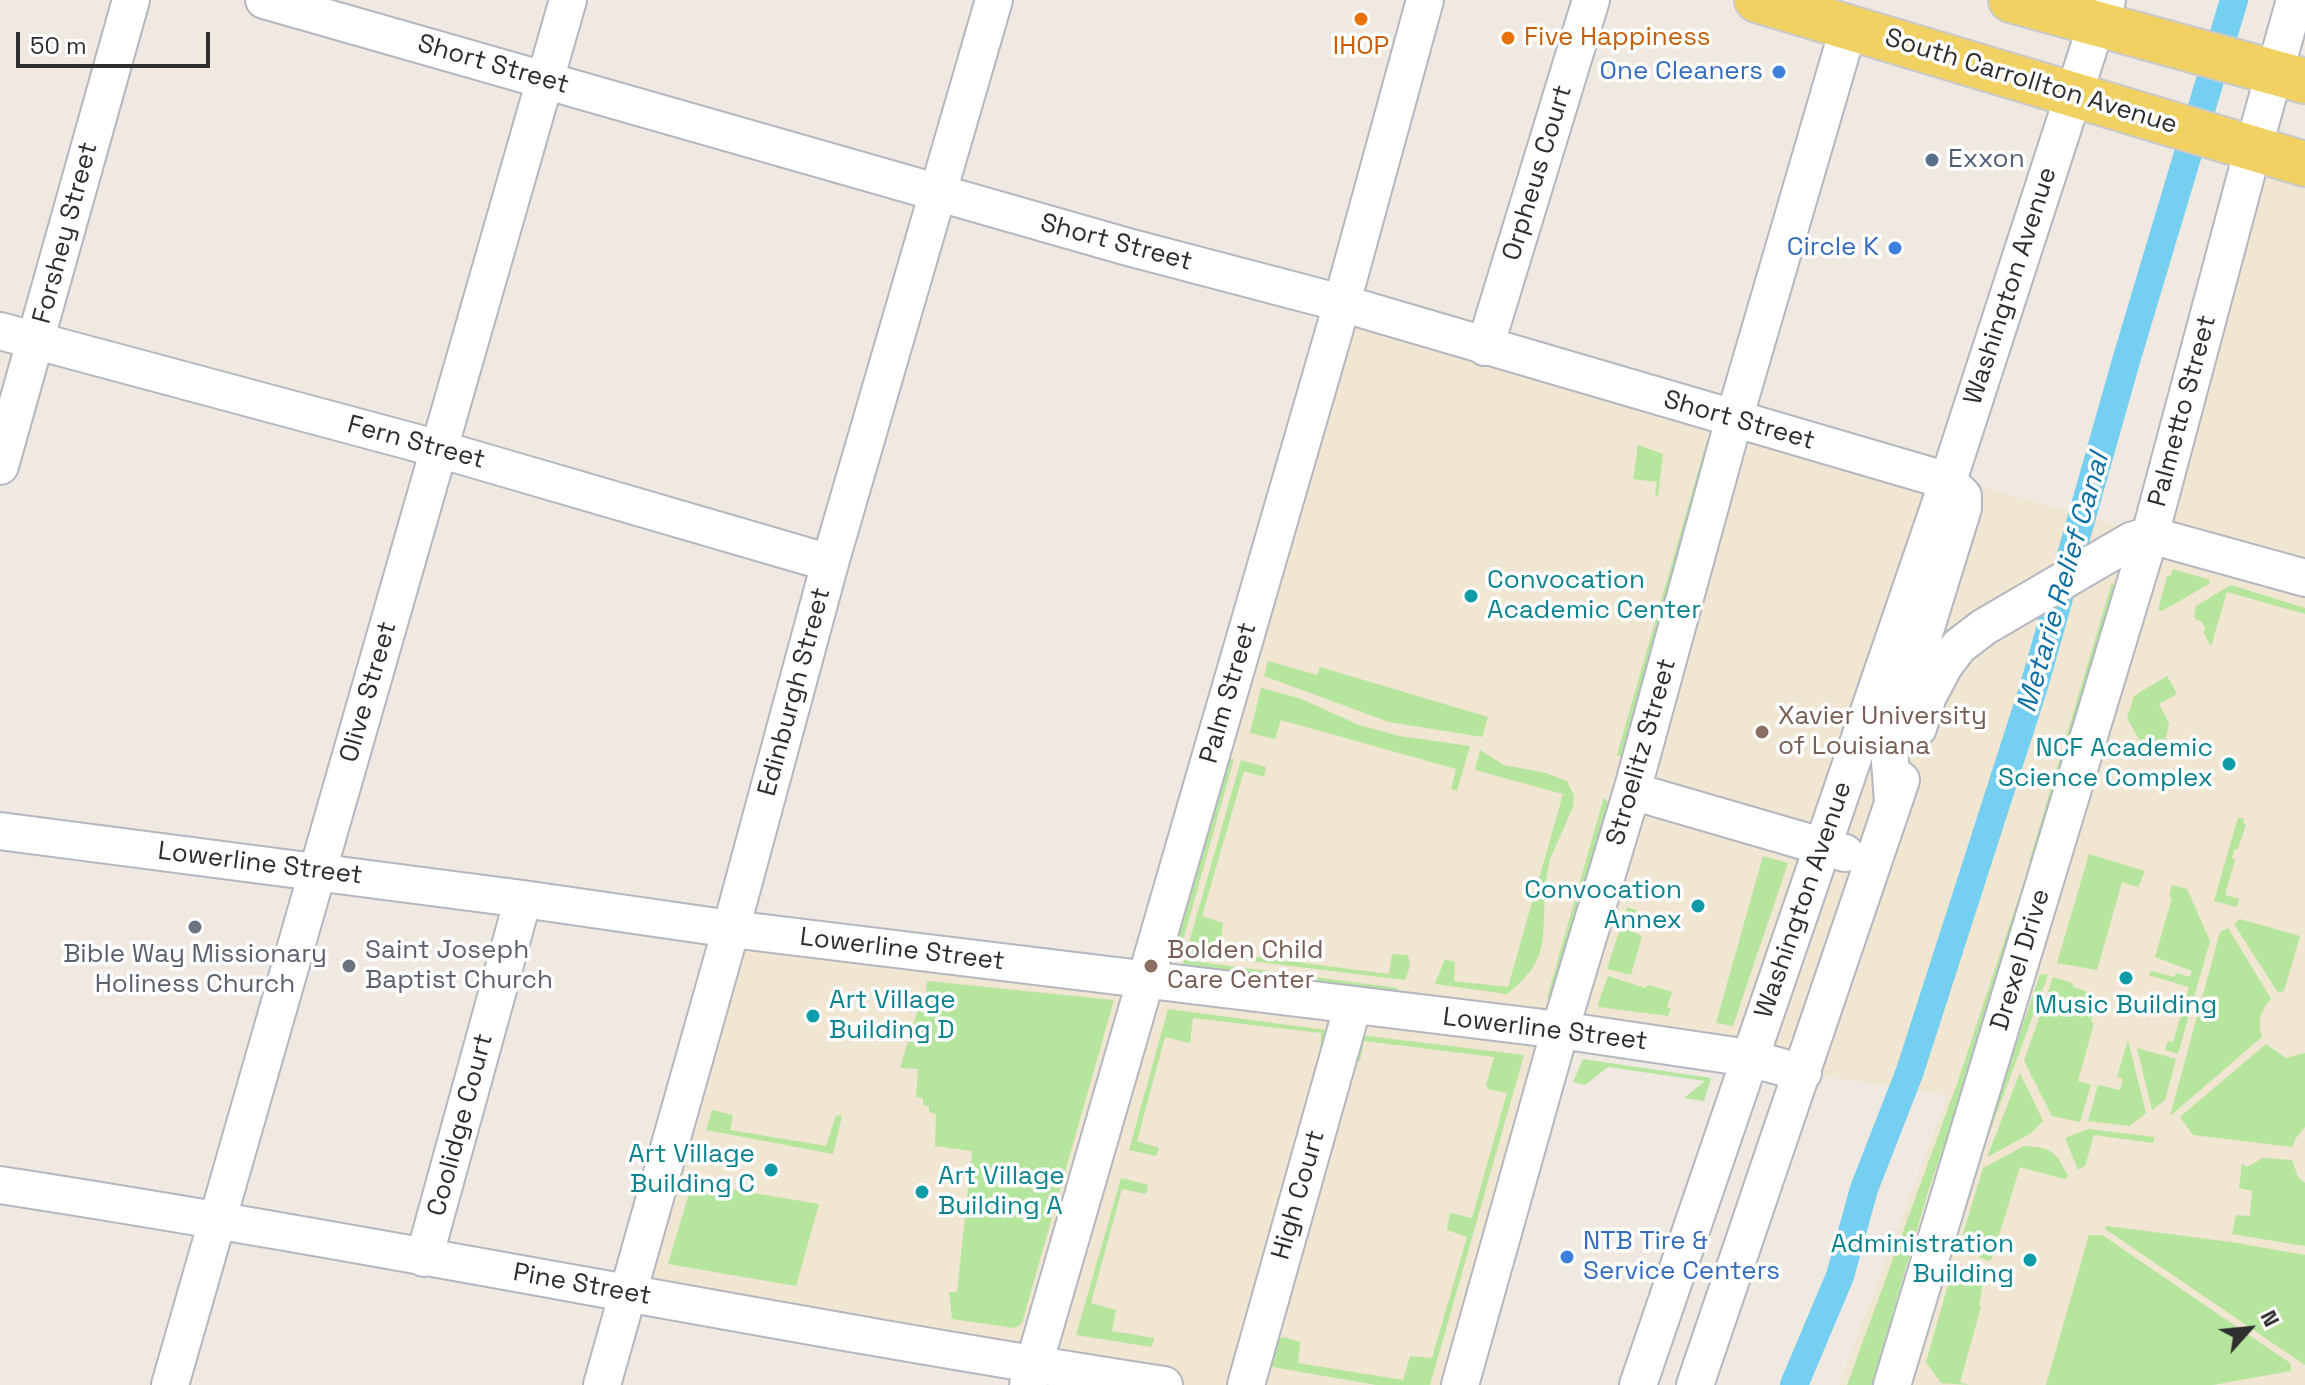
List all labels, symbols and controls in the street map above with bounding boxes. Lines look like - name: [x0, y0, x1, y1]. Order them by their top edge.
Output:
- marker: IHOP: [1352, 10, 1370, 28]
- scale bar: [20, 16, 214, 66]
- place label: Five Happiness: [1524, 22, 1711, 54]
- street label: South Carrollton Avenue: [1881, 23, 2181, 141]
- street label: Short Street: [414, 29, 572, 101]
- marker: Five Happiness: [1499, 29, 1517, 47]
- text: 50 m: [30, 30, 87, 61]
- place label: IHOP: [1333, 31, 1389, 63]
- place label: One Cleaners: [1600, 56, 1763, 88]
- marker: One Cleaners: [1770, 63, 1788, 81]
- street label: Orpheus Court: [1496, 81, 1580, 265]
- street label: Forshey Street: [27, 139, 105, 327]
- place label: Exxon: [1948, 144, 2025, 176]
- marker: Exxon: [1923, 151, 1941, 169]
- street label: Washington Avenue: [1958, 163, 2064, 409]
- street label: Short Street: [1037, 208, 1195, 278]
- place label: Circle K: [1787, 232, 1879, 264]
- marker: Circle K: [1886, 239, 1904, 257]
- street label: Palmetto Street: [2142, 312, 2224, 510]
- street label: Short Street: [1660, 385, 1818, 457]
- street label: Fern Street: [344, 410, 488, 476]
- water label: Metarie Relief Canal: [2011, 450, 2117, 716]
- place label: Convocation Academic Center: [1487, 565, 1701, 626]
- street label: Edinburgh Street: [752, 584, 838, 800]
- marker: Convocation Academic Center: [1462, 587, 1480, 605]
- street label: Olive Street: [334, 618, 404, 766]
- street label: Palm Street: [1194, 619, 1264, 767]
- street label: Stroelitz Street: [1600, 655, 1684, 849]
- place label: Xavier University of Louisiana: [1778, 701, 1987, 762]
- marker: Xavier University of Louisiana: [1753, 723, 1771, 741]
- place label: NCF Academic Science Complex: [1998, 733, 2213, 794]
- marker: NCF Academic Science Complex: [2220, 755, 2238, 773]
- street label: Washington Avenue: [1749, 778, 1859, 1022]
- street label: Lowerline Street: [156, 836, 364, 892]
- place label: Convocation Annex: [1524, 875, 1682, 936]
- street label: Drexel Drive: [1985, 885, 2057, 1035]
- marker: Convocation Annex: [1689, 897, 1707, 915]
- marker: Bible Way Missionary Holiness Church: [186, 918, 204, 936]
- street label: Lowerline Street: [798, 922, 1006, 978]
- place label: Saint Joseph Baptist Church: [365, 935, 553, 996]
- place label: Bolden Child Care Center: [1167, 935, 1323, 996]
- place label: Bible Way Missionary Holiness Church: [63, 939, 327, 1000]
- marker: Saint Joseph Baptist Church: [340, 957, 358, 975]
- marker: Bolden Child Care Center: [1142, 957, 1160, 975]
- marker: Music Building: [2117, 969, 2135, 987]
- place label: Art Village Building D: [829, 985, 956, 1046]
- place label: Music Building: [2035, 990, 2217, 1022]
- street label: Lowerline Street: [1441, 1002, 1649, 1058]
- marker: Art Village Building D: [804, 1007, 822, 1025]
- street label: Coolidge Court: [422, 1030, 500, 1220]
- street label: High Court: [1266, 1127, 1332, 1263]
- place label: Art Village Building C: [628, 1139, 755, 1200]
- marker: Art Village Building C: [762, 1161, 780, 1179]
- place label: Art Village Building A: [938, 1161, 1065, 1222]
- marker: Art Village Building A: [913, 1183, 931, 1201]
- place label: NTB Tire & Service Centers: [1583, 1226, 1780, 1288]
- place label: Administration Building: [1831, 1229, 2014, 1290]
- marker: NTB Tire & Service Centers: [1558, 1248, 1576, 1266]
- marker: Administration Building: [2021, 1251, 2039, 1269]
- street label: Pine Street: [511, 1258, 653, 1312]
- north arrow: [2209, 1289, 2289, 1369]
- text: N: [2255, 1305, 2286, 1331]

